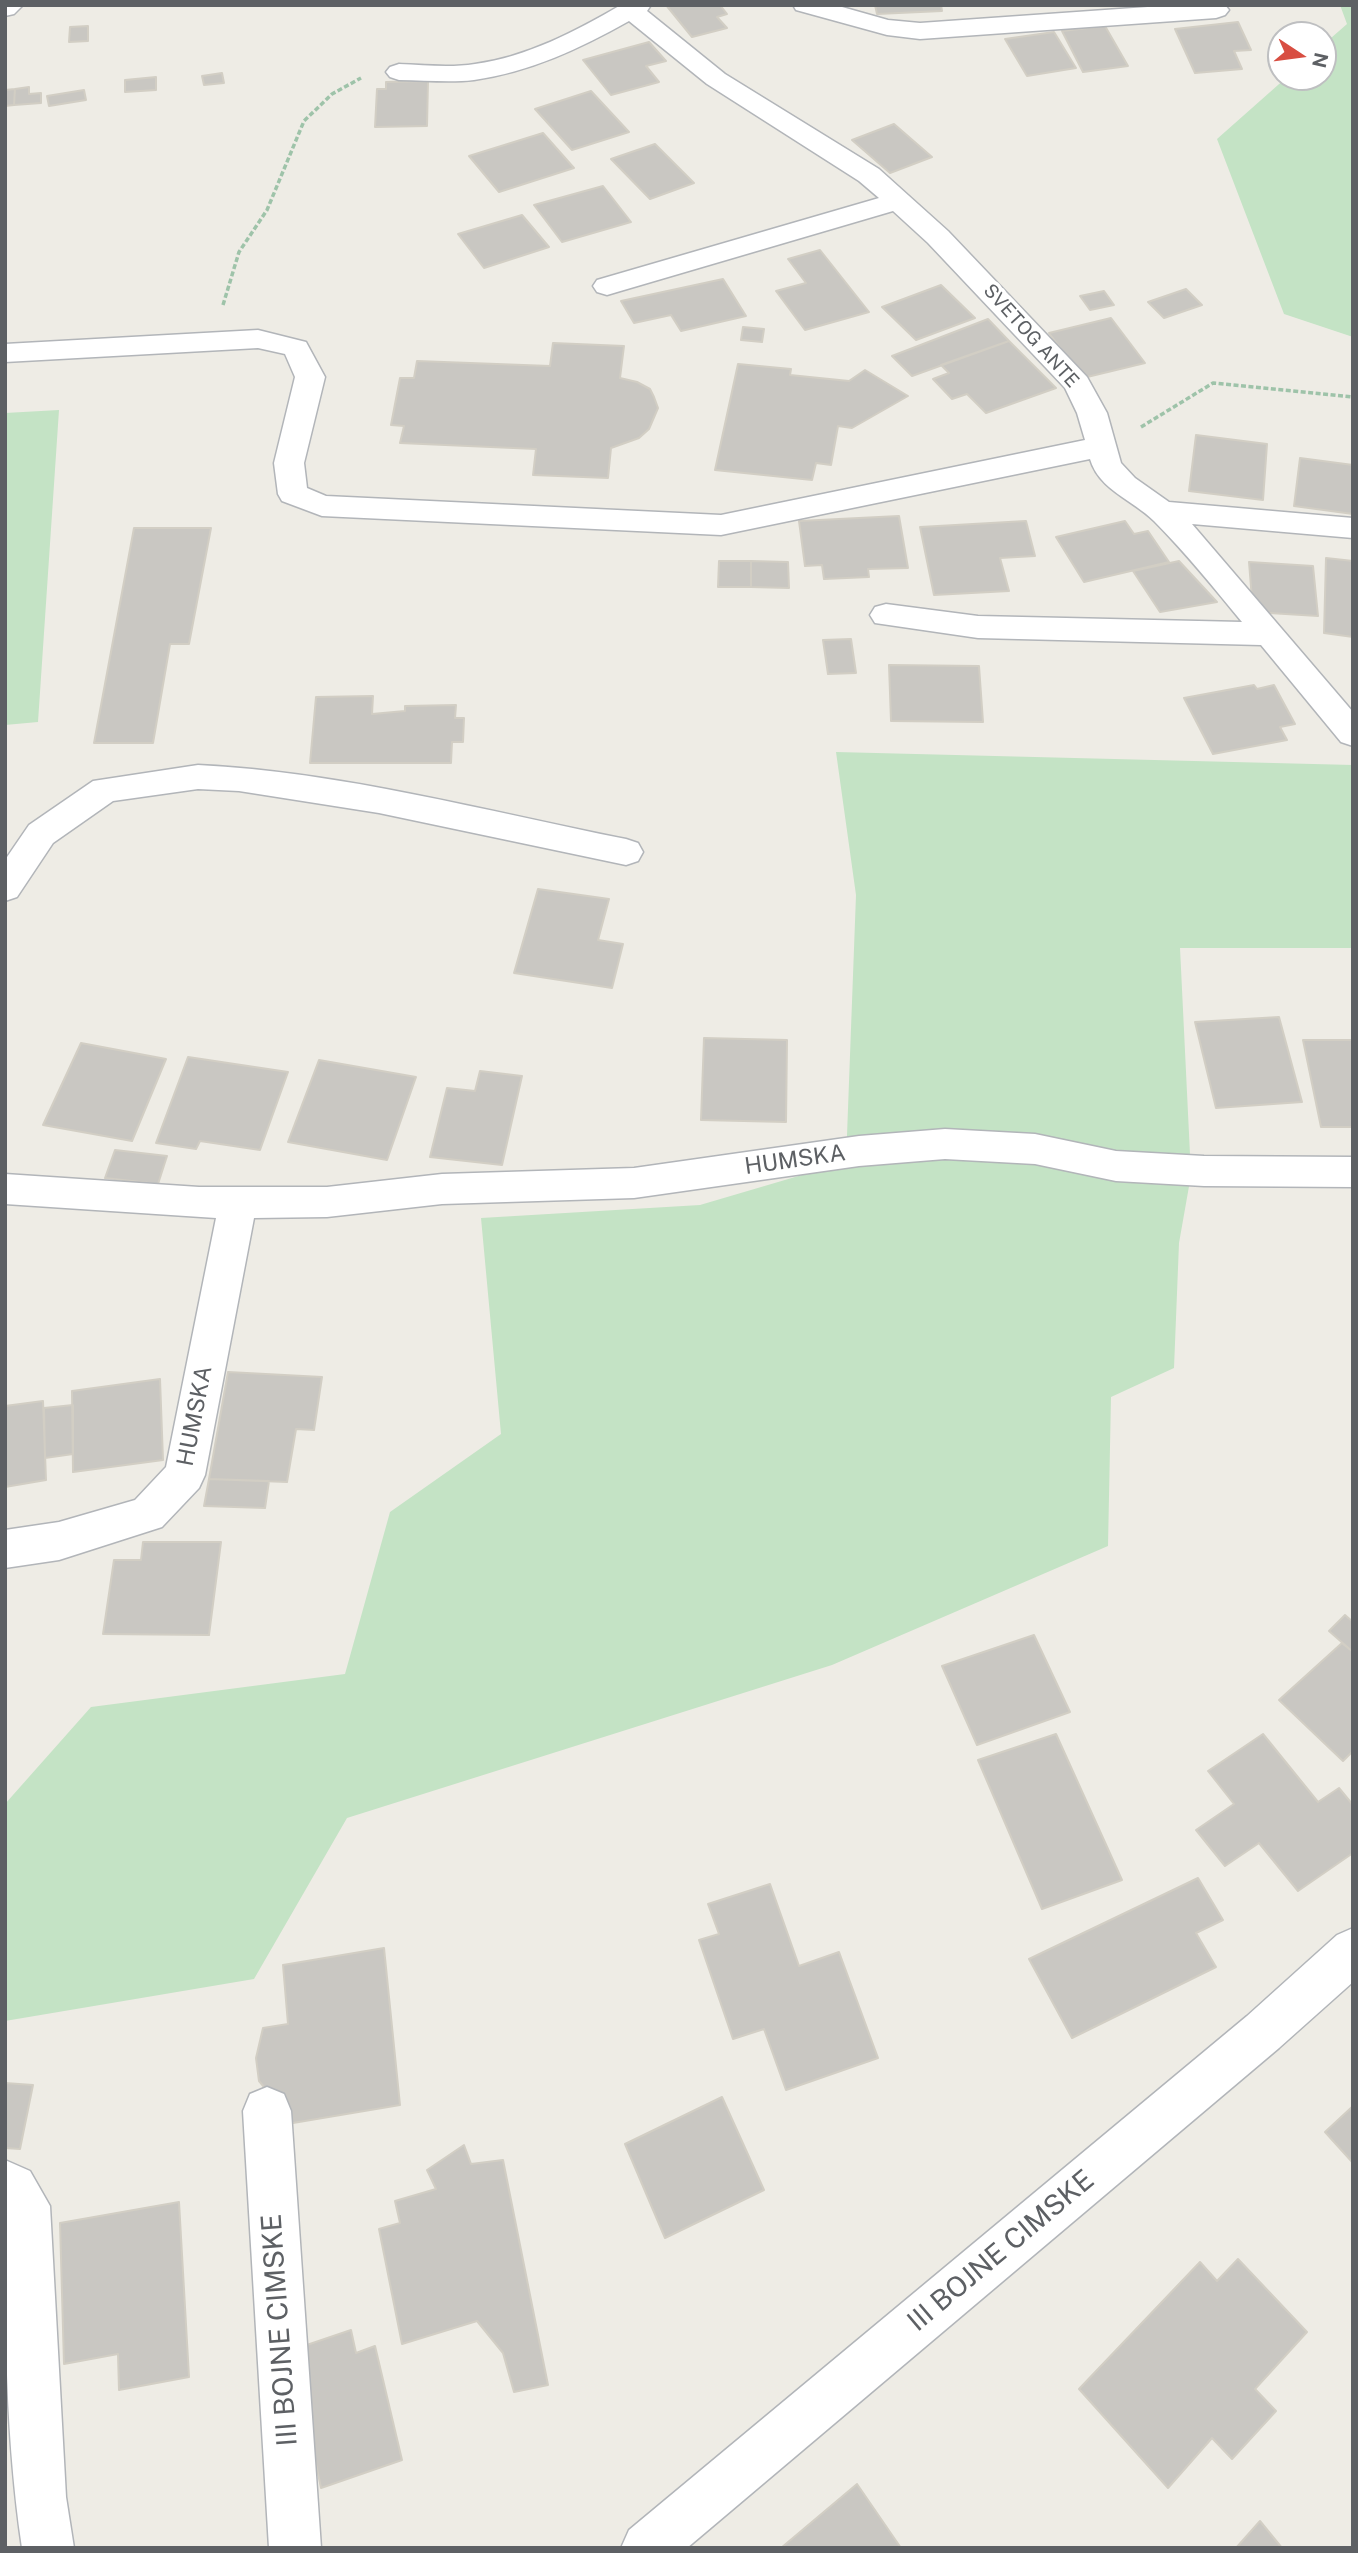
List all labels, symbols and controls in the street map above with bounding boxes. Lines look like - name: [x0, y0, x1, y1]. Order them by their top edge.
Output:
- north arrow: [1267, 21, 1337, 91]
- text: N: [1308, 51, 1333, 70]
- street label: SVETOG ANTE: [978, 279, 1084, 393]
- street label: HUMSKA: [743, 1139, 847, 1181]
- street label: HUMSKA: [172, 1363, 218, 1469]
- street label: III BOJNE CIMSKE: [901, 2163, 1101, 2339]
- street label: III BOJNE CIMSKE: [255, 2213, 305, 2447]

